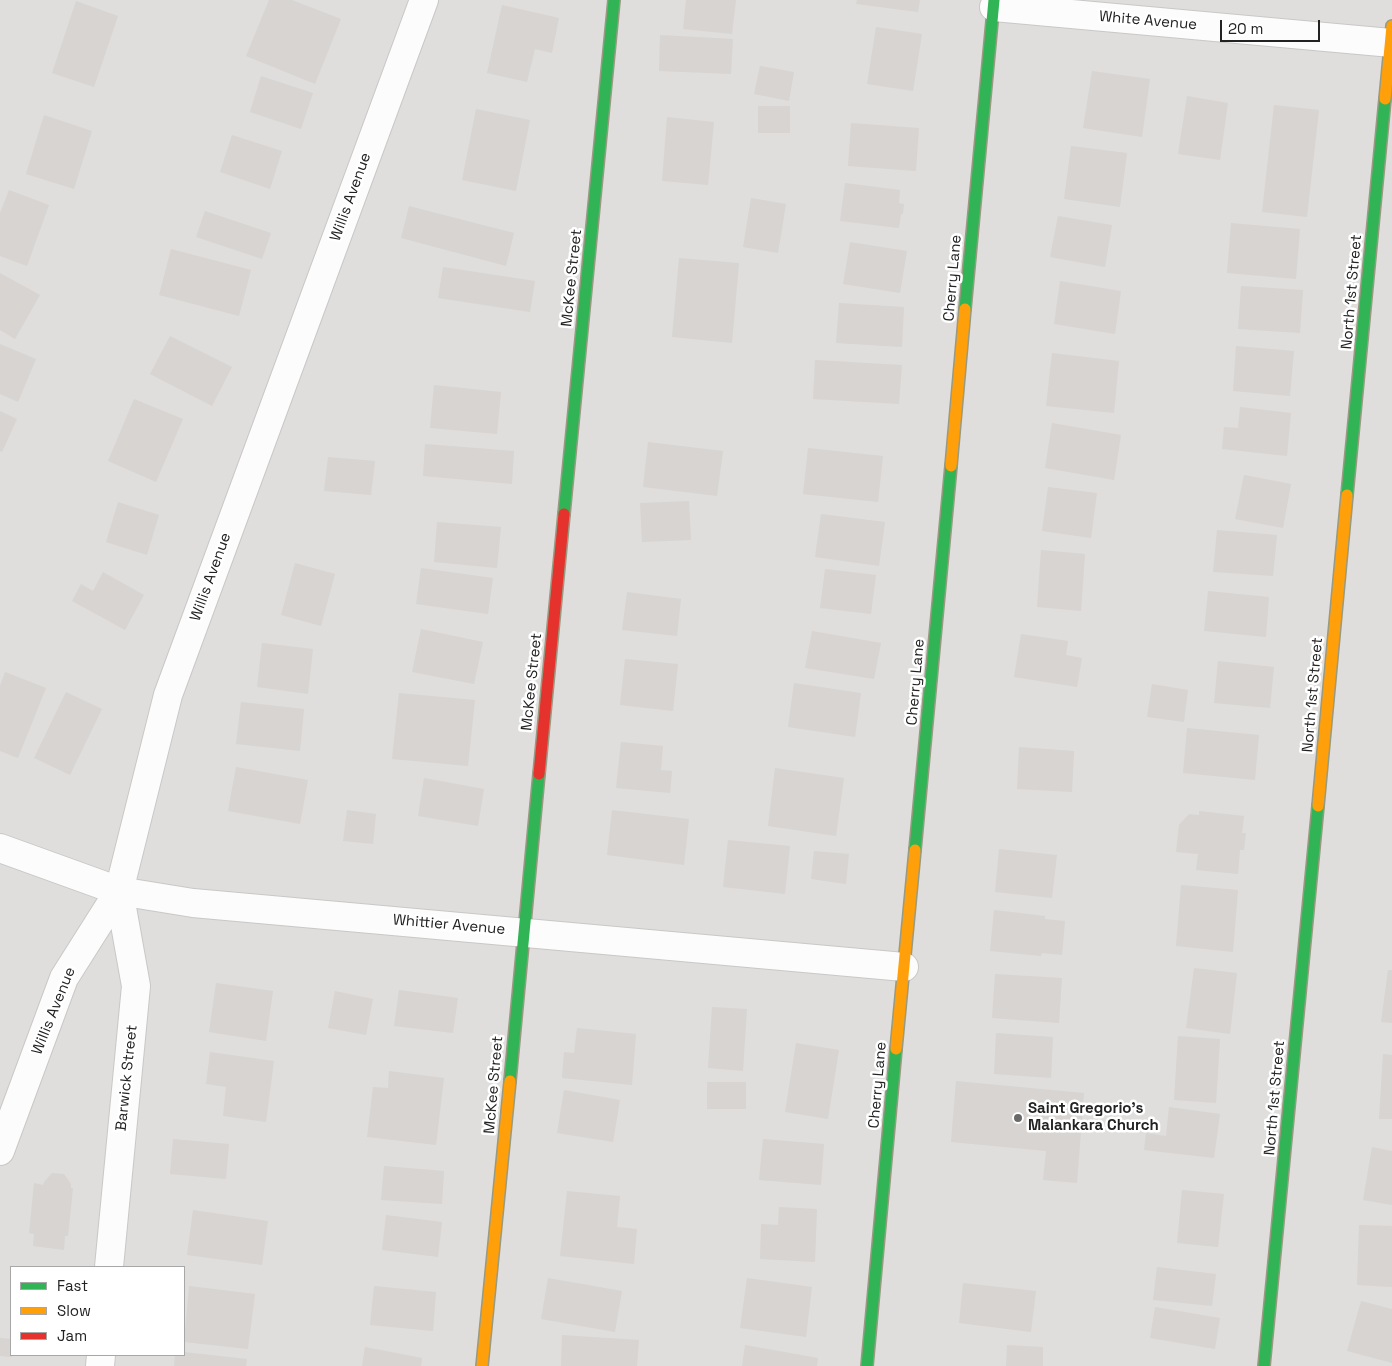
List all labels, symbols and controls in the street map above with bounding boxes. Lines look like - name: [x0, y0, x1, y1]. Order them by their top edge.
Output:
- street label: White Avenue: [1098, 8, 1198, 34]
- scale bar: [1222, 10, 1322, 42]
- text: 20 m: [1228, 19, 1263, 38]
- street label: Willis Avenue: [327, 150, 375, 244]
- street label: McKee Street: [558, 228, 586, 328]
- street label: Cherry Lane: [940, 234, 966, 322]
- street label: North 1st Street: [1338, 234, 1366, 350]
- street label: Willis Avenue: [187, 530, 235, 624]
- street label: McKee Street: [518, 632, 546, 732]
- street label: North 1st Street: [1299, 637, 1327, 753]
- street label: Cherry Lane: [903, 638, 929, 726]
- street label: Whittier Avenue: [392, 911, 506, 939]
- street label: Willis Avenue: [28, 965, 80, 1057]
- street label: Barwick Street: [112, 1024, 142, 1132]
- street label: McKee Street: [481, 1035, 507, 1135]
- street label: North 1st Street: [1261, 1040, 1289, 1156]
- street label: Cherry Lane: [865, 1041, 891, 1129]
- place label: Saint Gregorio's Malankara Church: [1028, 1100, 1159, 1135]
- marker: Saint Gregorio's Malankara Church: [1012, 1112, 1024, 1124]
- legend: [10, 1266, 185, 1356]
- text: Fast: [57, 1276, 88, 1295]
- text: Slow: [57, 1301, 91, 1320]
- text: Jam: [57, 1326, 87, 1345]

